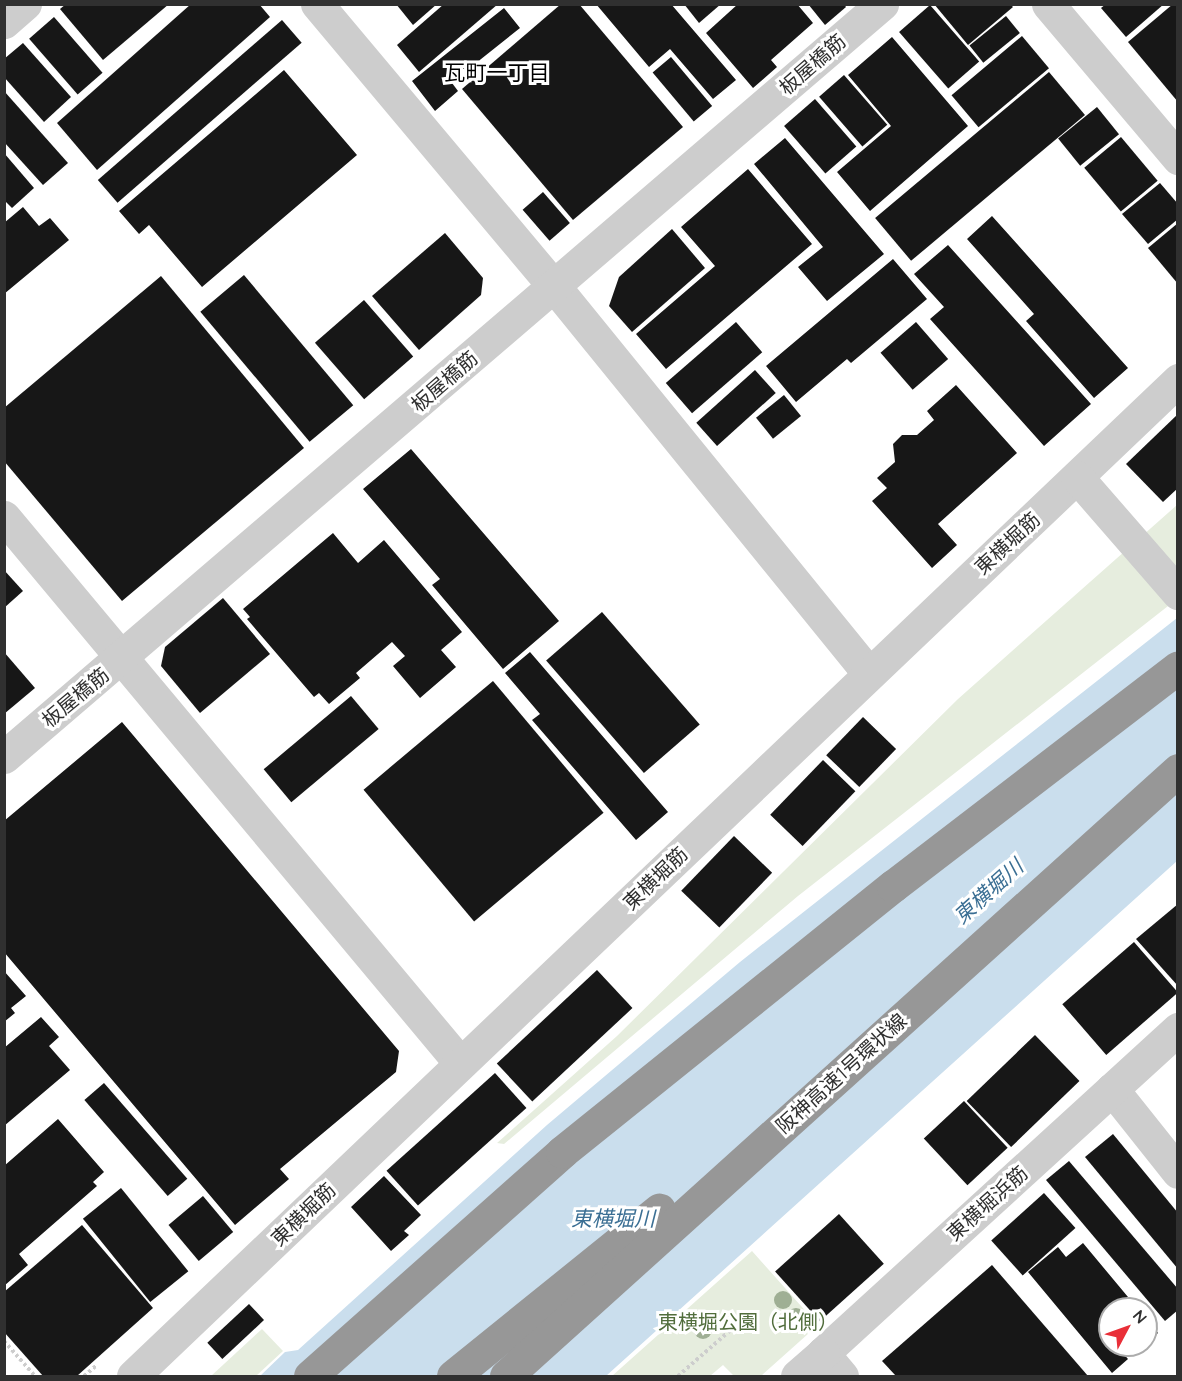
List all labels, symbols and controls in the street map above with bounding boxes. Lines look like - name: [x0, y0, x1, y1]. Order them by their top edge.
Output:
- street label: 板屋橋筋: [774, 29, 850, 99]
- district label: 瓦町一丁目: [445, 59, 549, 85]
- street label: 板屋橋筋: [406, 346, 482, 416]
- street label: 東横堀筋: [970, 507, 1044, 579]
- street label: 板屋橋筋: [37, 662, 113, 732]
- street label: 東横堀筋: [618, 842, 692, 914]
- water label: 東横堀川: [948, 854, 1028, 928]
- street label: 阪神高速1号環状線: [771, 1008, 911, 1138]
- street label: 東横堀浜筋: [942, 1161, 1032, 1245]
- street label: 東横堀筋: [266, 1178, 340, 1250]
- water label: 東横堀川: [571, 1205, 655, 1231]
- north arrow: [1098, 1297, 1158, 1357]
- text: N: [1129, 1305, 1151, 1327]
- park label: 東横堀公園（北側）: [658, 1309, 838, 1333]

